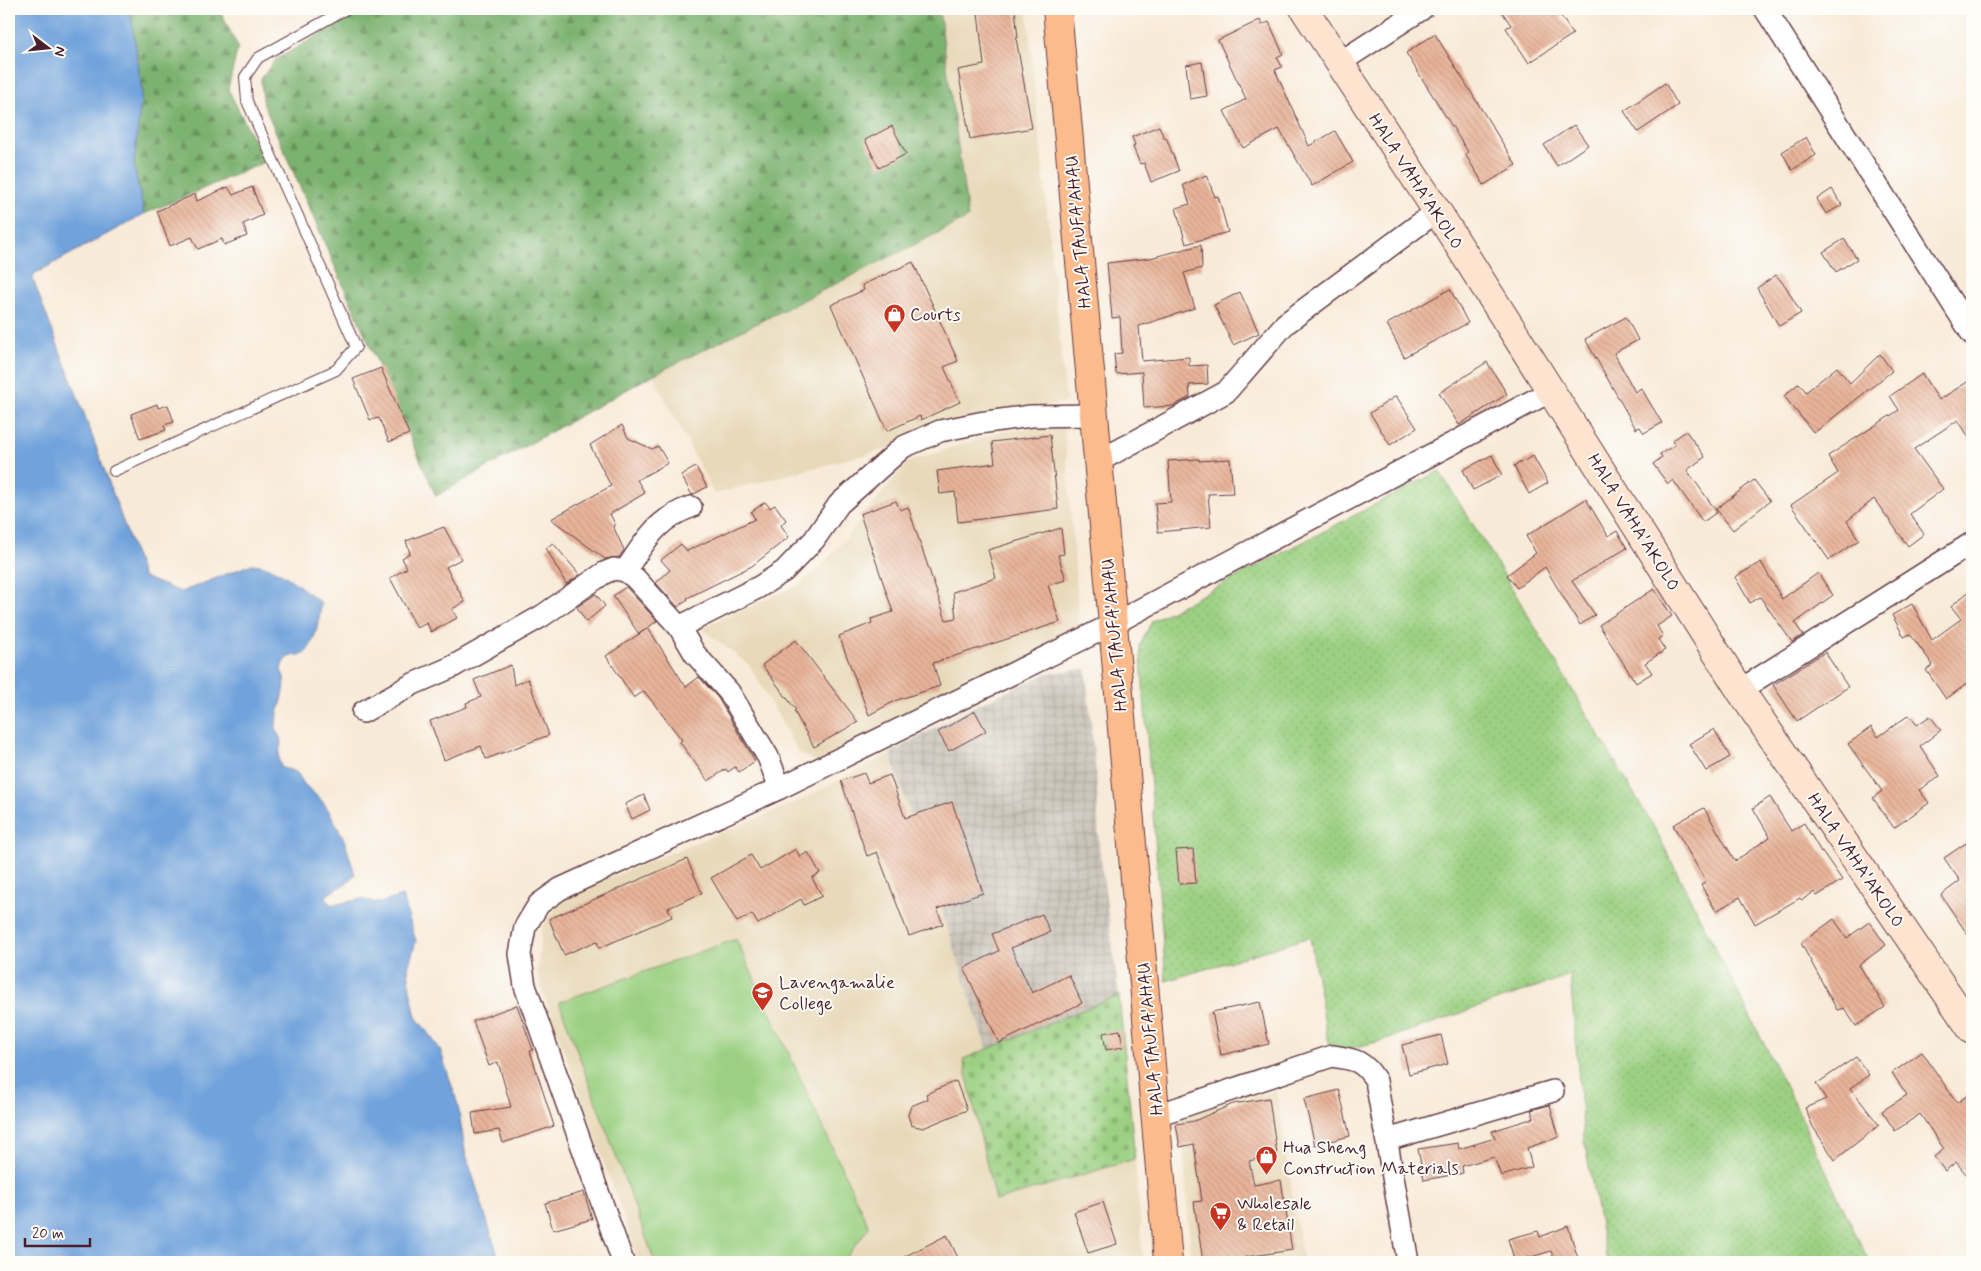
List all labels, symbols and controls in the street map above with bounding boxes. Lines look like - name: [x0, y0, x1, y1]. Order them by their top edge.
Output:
- north arrow: [22, 22, 72, 72]
- text: N: [50, 44, 69, 58]
- street label: HALA VAHA'AKOLO: [1362, 109, 1468, 254]
- street label: HALA TAUFA'AHAU: [1060, 154, 1098, 309]
- shop icon: Courts: [882, 302, 906, 333]
- place label: Courts: [910, 303, 961, 327]
- street label: HALA VAHA'AKOLO: [1581, 449, 1685, 596]
- street label: HALA TAUFA'AHAU: [1096, 557, 1134, 712]
- street label: HALA VAHA'AKOLO: [1801, 788, 1909, 933]
- street label: HALA TAUFA'AHAU: [1132, 961, 1170, 1116]
- place label: Lavengamalie College: [779, 971, 895, 1016]
- school or university icon: Lavengamalie College: [751, 980, 775, 1011]
- place label: Hua Sheng Construction Materials: [1283, 1136, 1459, 1181]
- shop icon: Hua Sheng Construction Materials: [1255, 1145, 1279, 1176]
- place label: Wholesale & Retail: [1237, 1192, 1311, 1237]
- supermarket icon: Wholesale & Retail: [1209, 1201, 1233, 1232]
- scale bar: [25, 1216, 90, 1248]
- text: 20 m: [32, 1224, 64, 1244]

